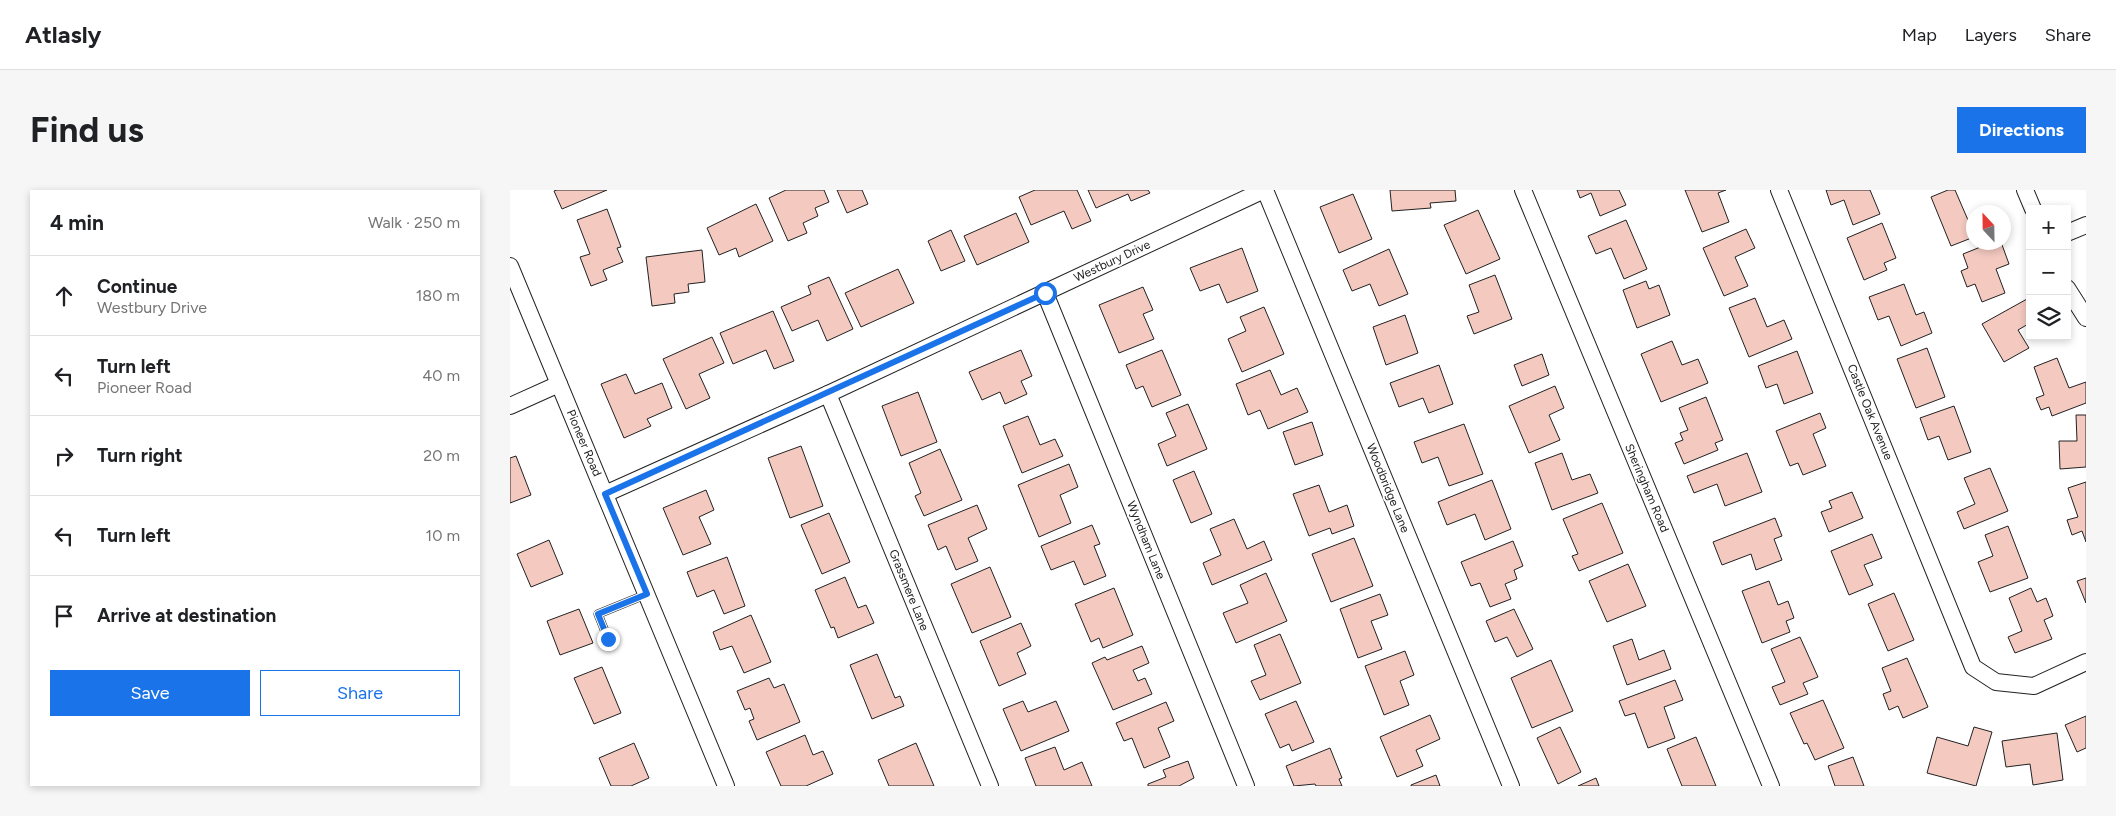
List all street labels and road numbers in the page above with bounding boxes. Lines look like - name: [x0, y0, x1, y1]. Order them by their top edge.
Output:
- street label: Westbury Drive: [1072, 237, 1153, 285]
- street label: Castle Oak Avenue: [1844, 362, 1896, 462]
- street label: Pioneer Road: [564, 408, 604, 478]
- street label: Woodbridge Lane: [1364, 441, 1412, 535]
- street label: Sheringham Road: [1622, 442, 1672, 534]
- street label: Wyndham Lane: [1124, 499, 1168, 582]
- street label: Grassmere Lane: [886, 547, 932, 633]

